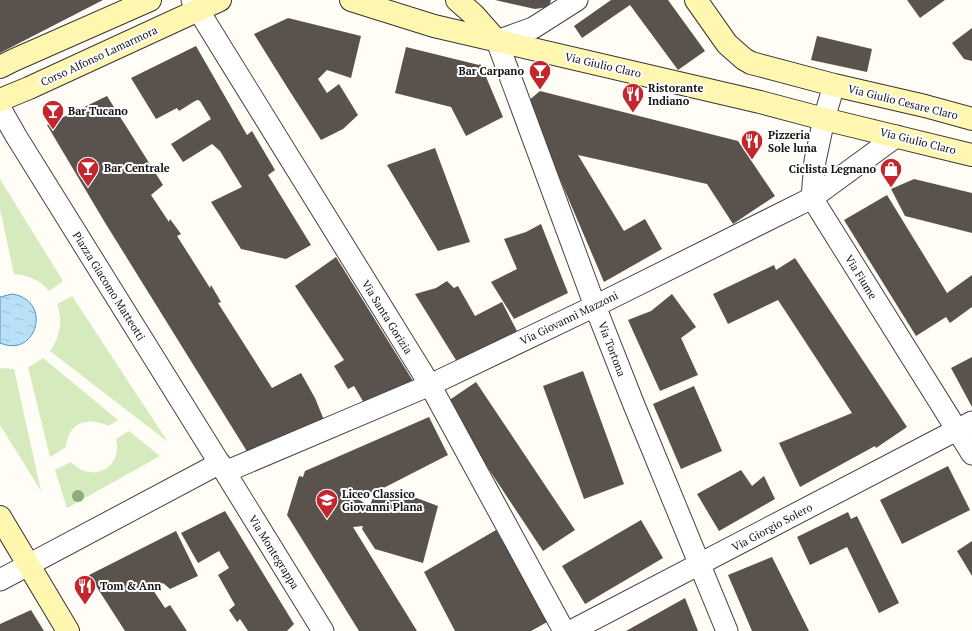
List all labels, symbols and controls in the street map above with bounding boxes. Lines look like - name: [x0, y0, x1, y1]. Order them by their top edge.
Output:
- street label: Corso Alfonso Lamarmora: [38, 23, 160, 89]
- street label: Via Giulio Claro: [563, 49, 643, 81]
- bar icon: Bar Carpano: [527, 58, 553, 91]
- place label: Bar Carpano: [459, 64, 524, 78]
- restaurant icon: Ristorante Indiano: [620, 81, 646, 114]
- place label: Ristorante Indiano: [648, 81, 704, 108]
- street label: Via Giulio Cesare Claro: [846, 82, 960, 122]
- bar icon: Bar Tucano: [40, 98, 66, 131]
- place label: Bar Tucano: [68, 104, 128, 118]
- street label: Via Giulio Claro: [879, 125, 957, 157]
- restaurant icon: Pizzeria Sole luna: [739, 128, 765, 161]
- place label: Pizzeria Sole luna: [768, 128, 817, 155]
- bar icon: Bar Centrale: [75, 155, 101, 188]
- shop icon: Ciclista Legnano: [878, 156, 904, 189]
- place label: Bar Centrale: [104, 161, 170, 175]
- place label: Ciclista Legnano: [789, 162, 876, 176]
- street label: Piazza Giacomo Matteotti: [70, 229, 148, 343]
- street label: Via Fiume: [842, 252, 880, 302]
- street label: Via Santa Gorizia: [359, 277, 416, 357]
- street label: Via Giovanni Mazzoni: [518, 288, 620, 348]
- street label: Via Tortona: [595, 320, 629, 379]
- school or university icon: Liceo Classico Giovanni Plana: [314, 487, 340, 520]
- place label: Liceo Classico Giovanni Plana: [342, 487, 423, 514]
- street label: Via Giorgio Solero: [729, 500, 815, 554]
- street label: Via Montegrappa: [246, 513, 303, 592]
- restaurant icon: Tom & Ann: [72, 573, 98, 606]
- place label: Tom & Ann: [100, 579, 161, 593]

